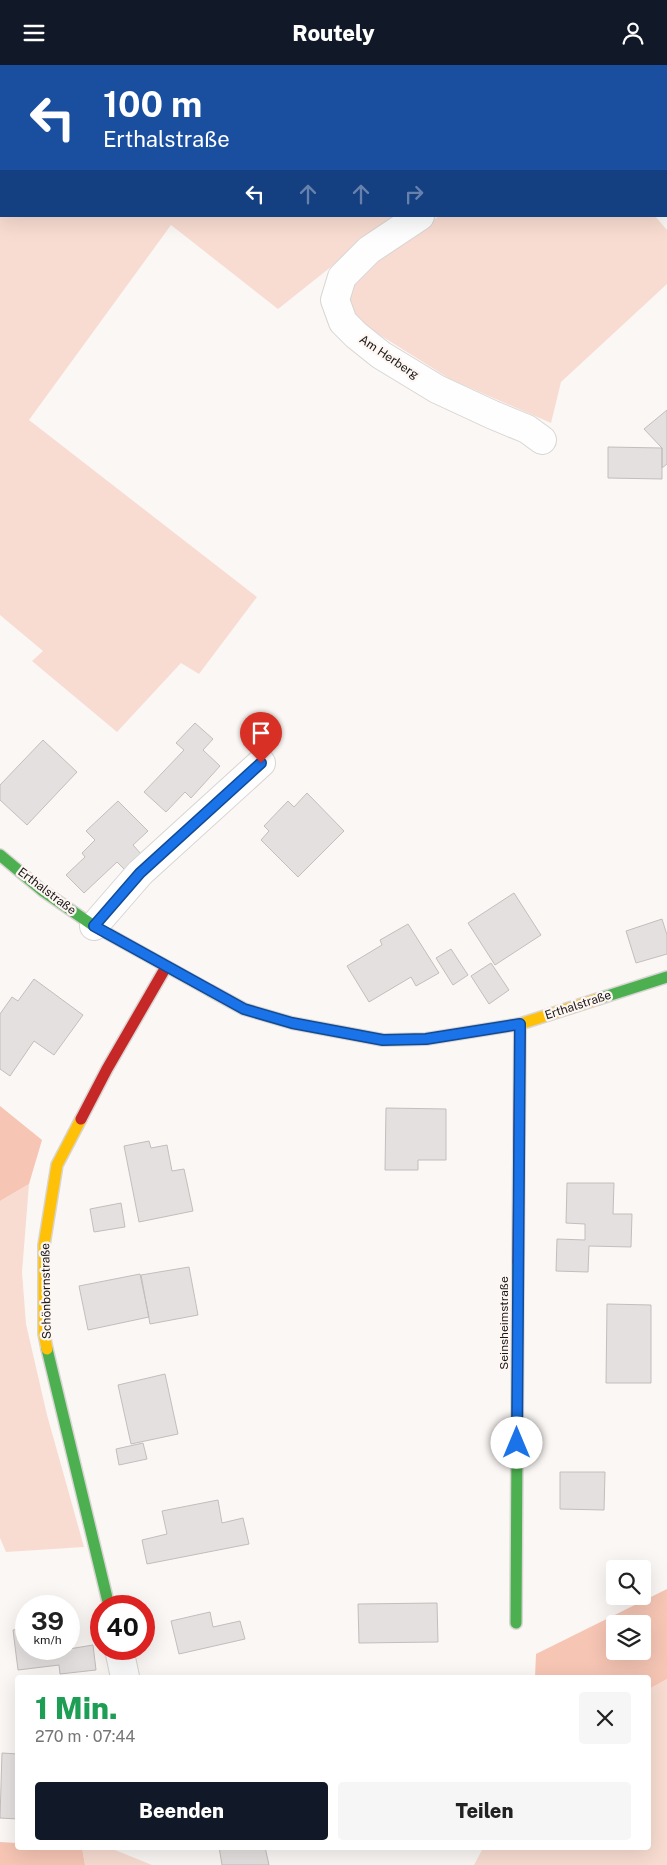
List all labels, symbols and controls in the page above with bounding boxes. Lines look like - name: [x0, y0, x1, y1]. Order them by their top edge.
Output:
- icon: menu: [20, 19, 48, 47]
- icon: person: [619, 19, 647, 47]
- text: Routely: [292, 20, 375, 46]
- text: 100 m: [103, 84, 202, 125]
- icon: left: [20, 85, 85, 150]
- text: Erthalstraße: [103, 126, 230, 152]
- icon: left: [241, 180, 269, 208]
- icon: ahead: [294, 180, 322, 208]
- icon: ahead: [347, 180, 375, 208]
- icon: right: [400, 180, 428, 208]
- street label: Am Herberg: [357, 332, 421, 382]
- pin: [240, 712, 282, 763]
- icon: arrive: [247, 719, 275, 747]
- street label: Erthalstraße: [15, 865, 79, 917]
- street label: Erthalstraße: [543, 988, 613, 1022]
- street label: Schönbornstraße: [38, 1243, 54, 1339]
- street label: Seinsheimstraße: [497, 1276, 511, 1370]
- position arrow: [490, 1416, 542, 1468]
- map controls: [606, 1560, 651, 1660]
- button: search: [606, 1560, 651, 1605]
- speed limit sign: 40: [90, 1595, 155, 1660]
- text: 39: [31, 1606, 64, 1636]
- button: layers: [606, 1615, 651, 1660]
- text: km/h: [33, 1633, 62, 1647]
- text: 1 Min.: [35, 1690, 118, 1726]
- button: close: [579, 1692, 631, 1744]
- text: 270 m · 07:44: [35, 1727, 135, 1746]
- button: Beenden: [35, 1782, 328, 1840]
- button: Teilen: [338, 1782, 631, 1840]

